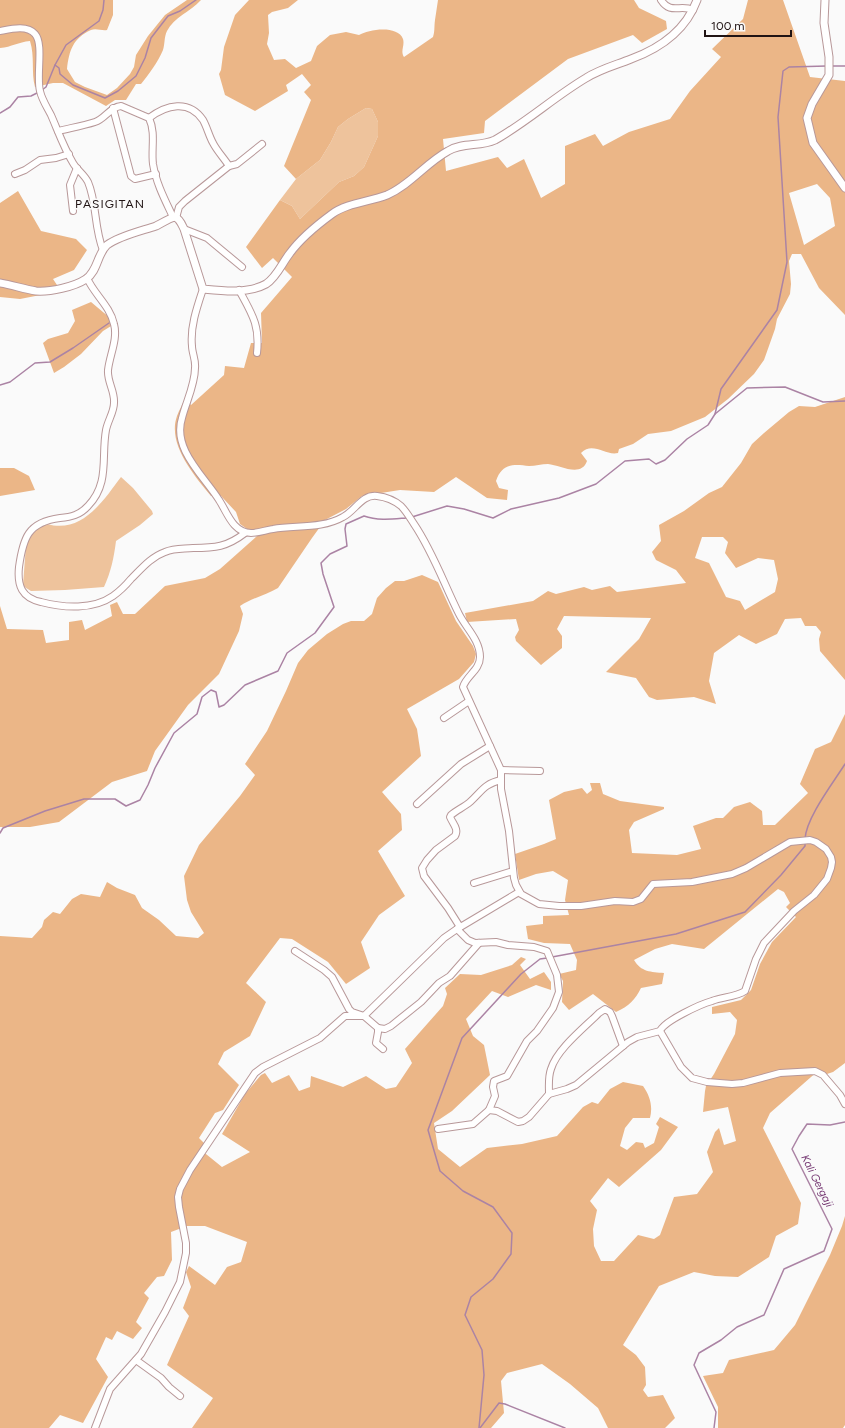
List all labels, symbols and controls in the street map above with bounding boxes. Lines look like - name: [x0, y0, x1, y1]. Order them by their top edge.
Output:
- scale bar: [705, 12, 791, 38]
- text: 100 m: [711, 19, 745, 33]
- district label: PASIGITAN: [75, 197, 145, 211]
- water label: Kali Gergaji: [798, 1153, 836, 1210]

